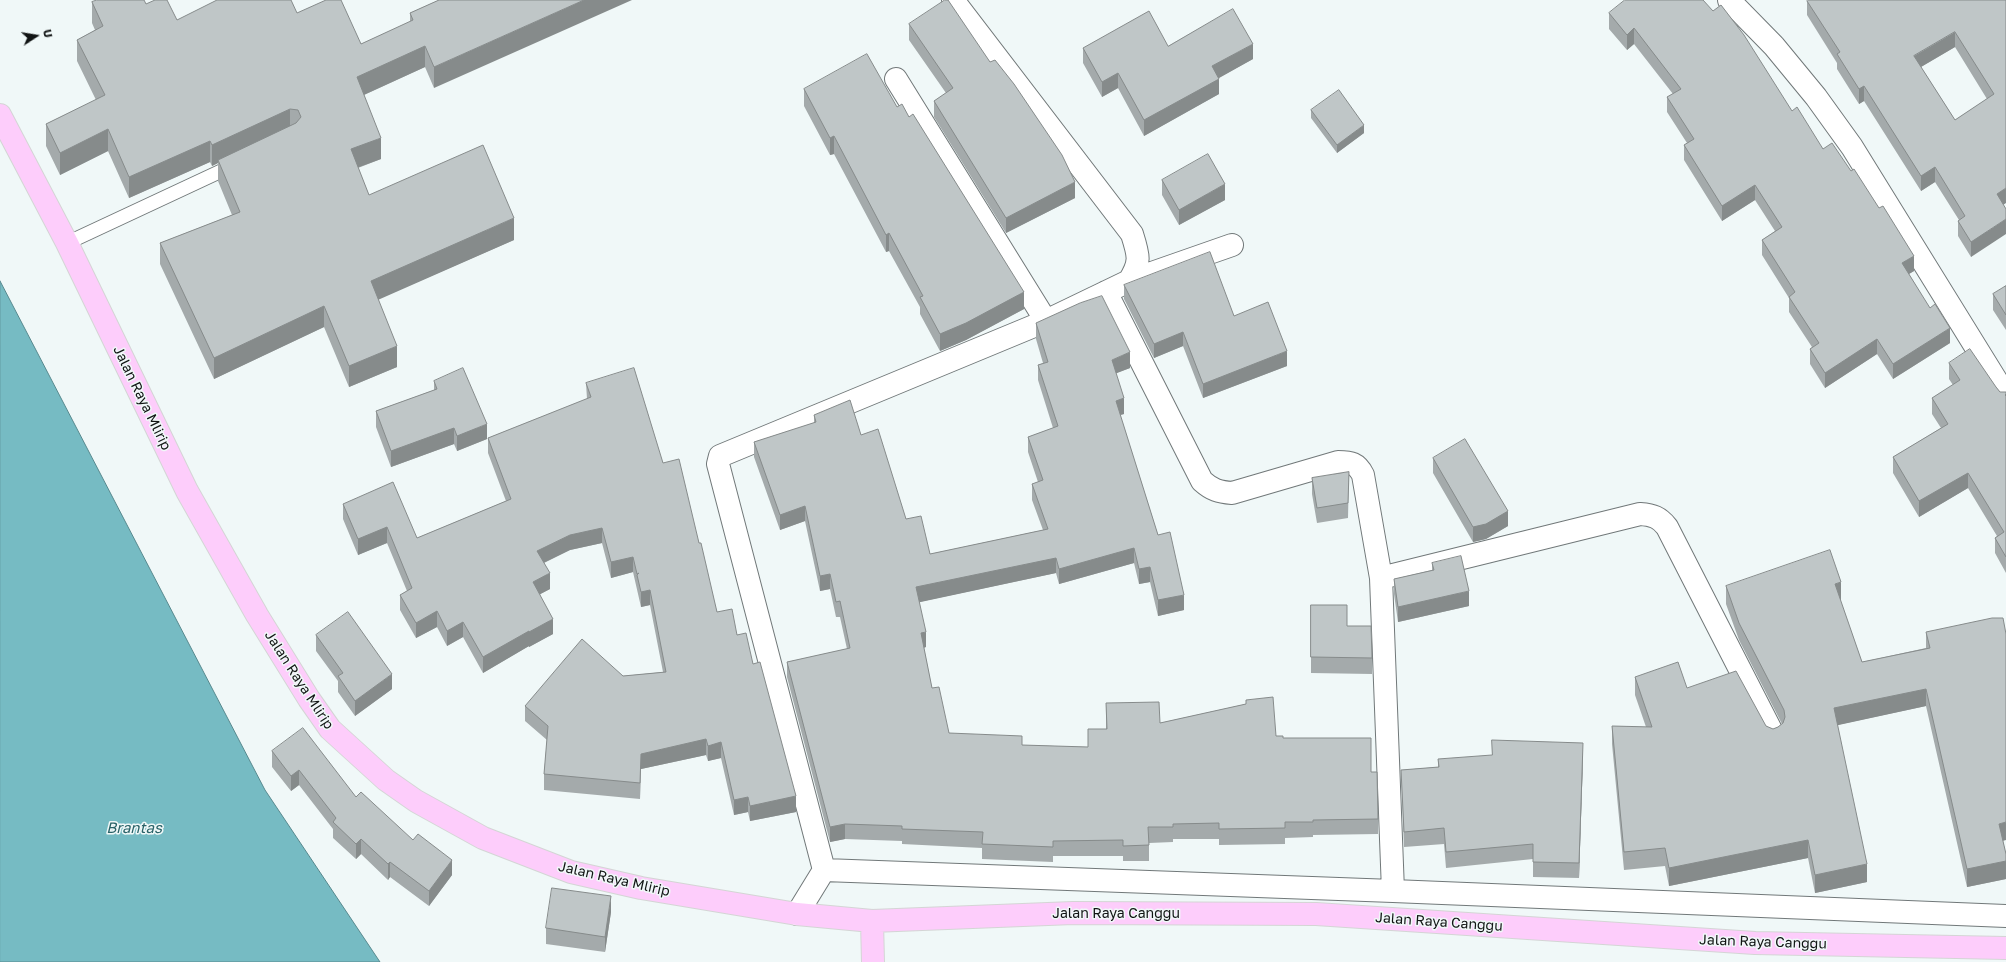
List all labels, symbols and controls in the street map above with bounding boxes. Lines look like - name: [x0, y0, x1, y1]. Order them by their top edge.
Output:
- north arrow: [16, 16, 56, 56]
- text: U: [41, 28, 55, 39]
- street label: Jalan Raya Mlirip: [109, 343, 175, 453]
- street label: Jalan Raya Mlirip: [261, 628, 337, 732]
- water label: Brantas: [106, 819, 162, 837]
- street label: Jalan Raya Mlirip: [557, 858, 671, 900]
- street label: Jalan Raya Canggu: [1052, 906, 1180, 922]
- street label: Jalan Raya Canggu: [1375, 909, 1503, 935]
- street label: Jalan Raya Canggu: [1699, 931, 1827, 953]

